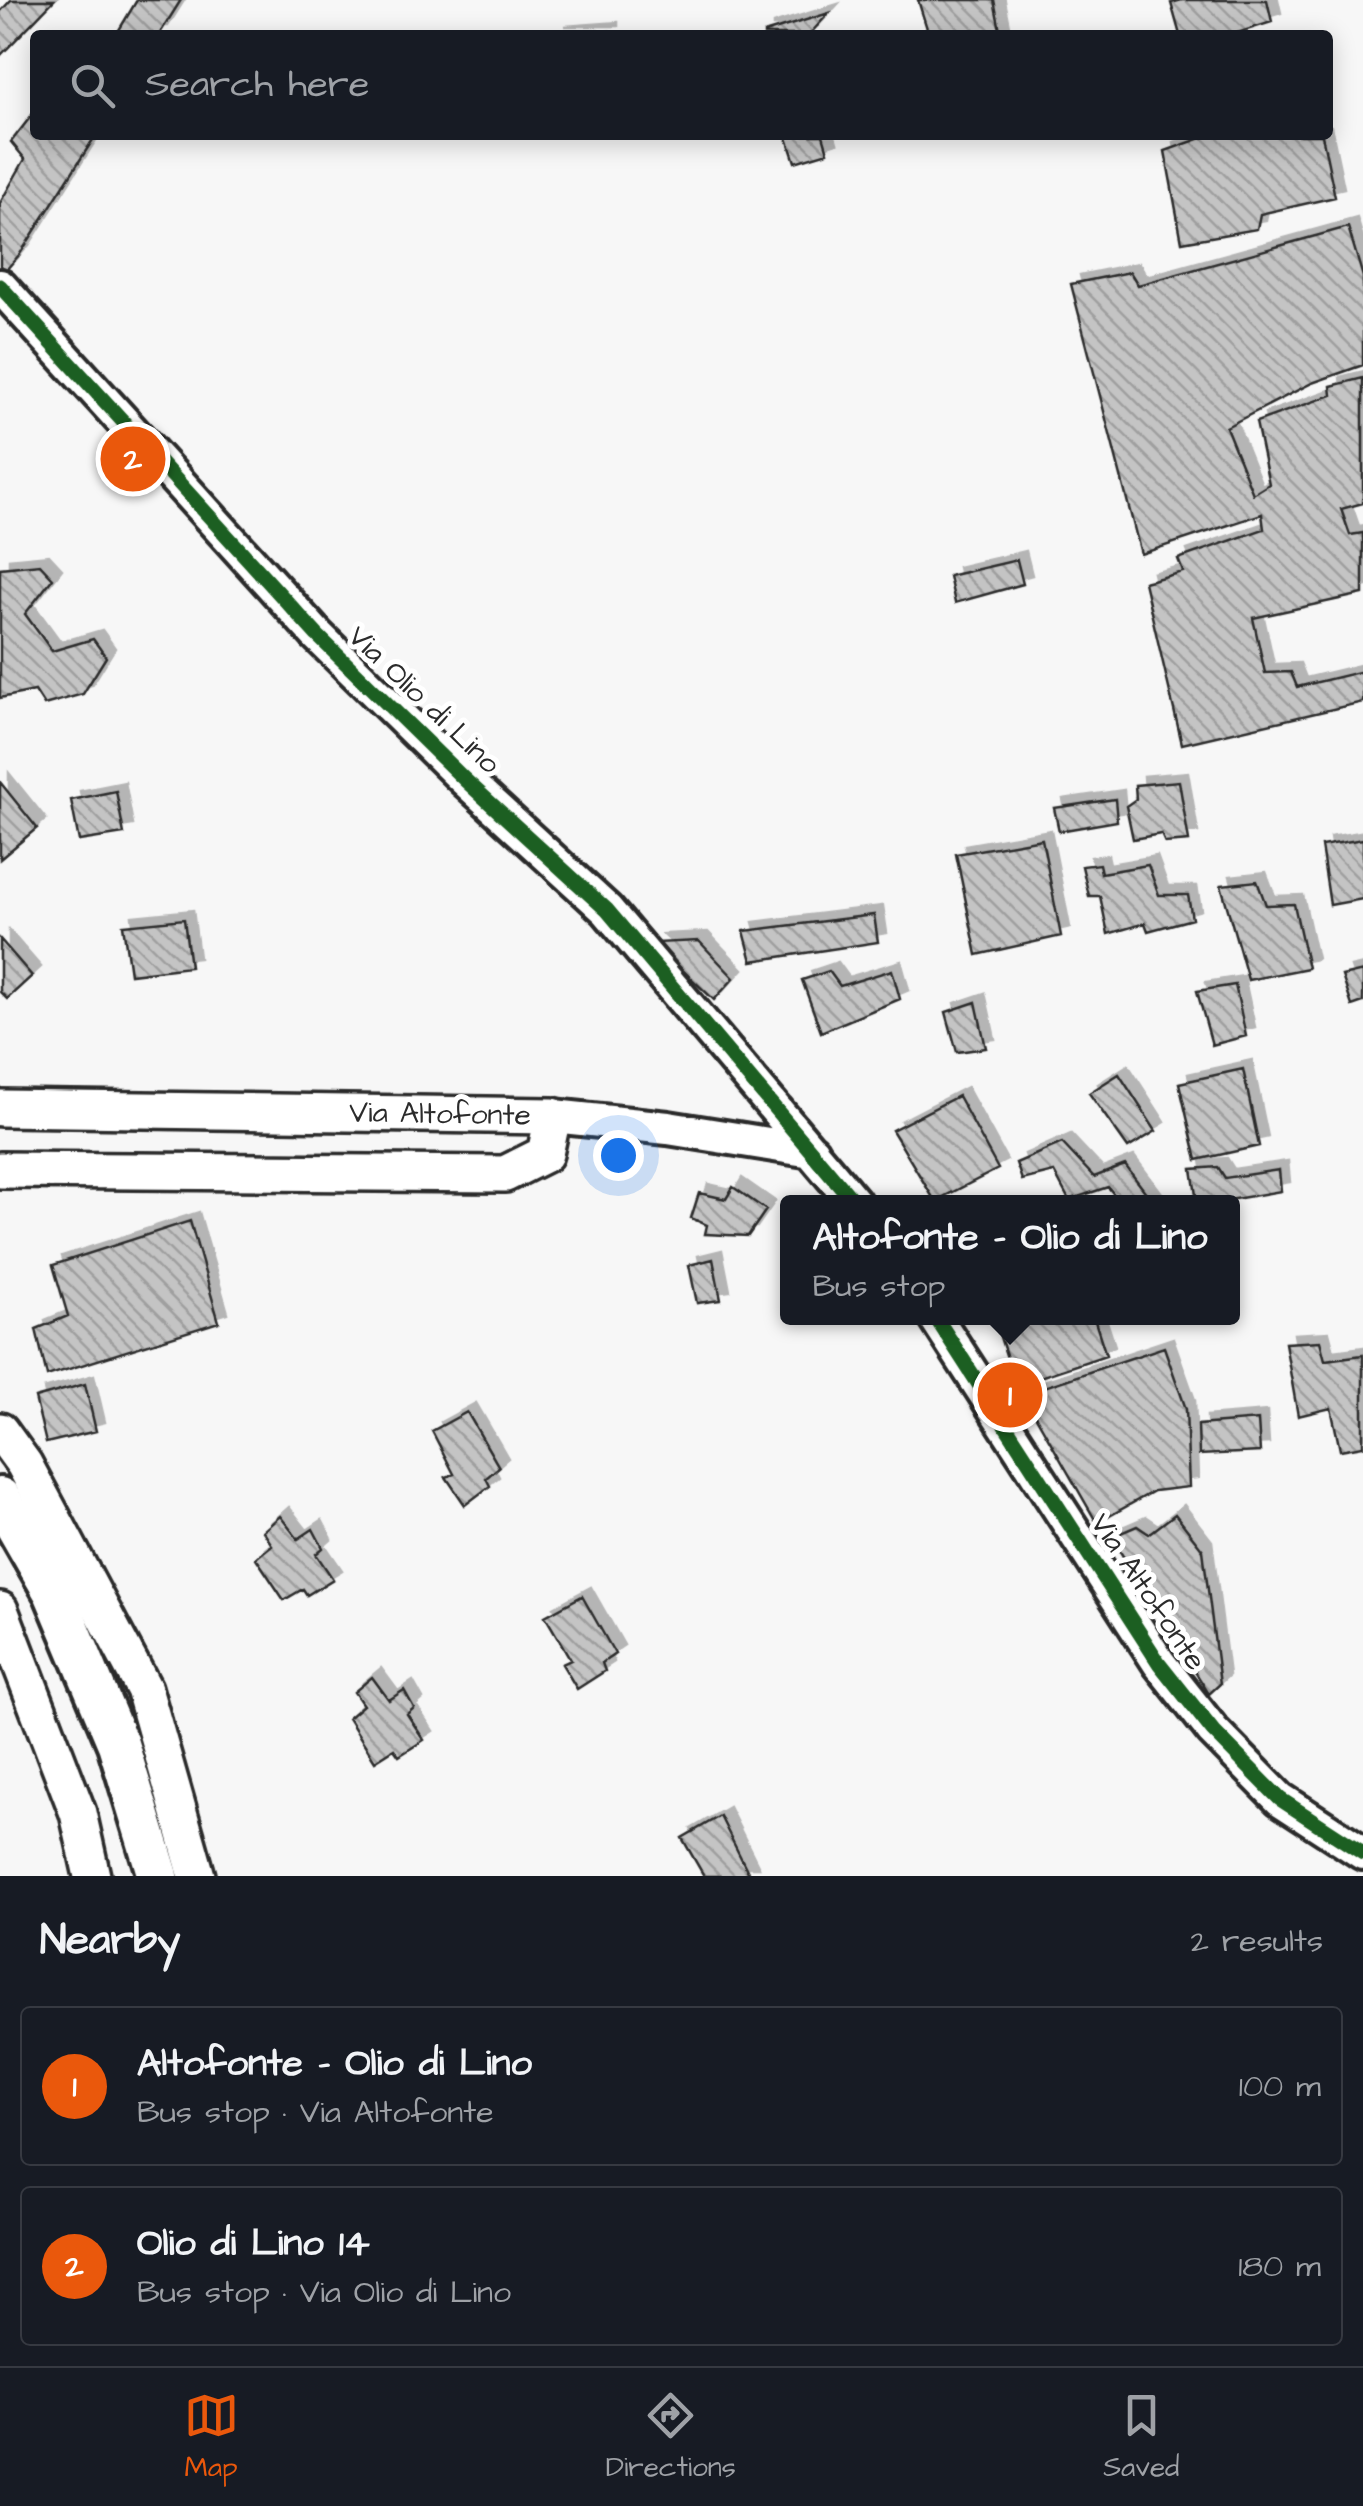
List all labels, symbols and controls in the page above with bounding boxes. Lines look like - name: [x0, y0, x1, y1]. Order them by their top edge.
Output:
- search box: [30, 30, 1333, 140]
- icon: search: [65, 58, 120, 113]
- text: Search here: [145, 59, 369, 111]
- pin: 2: [100, 422, 166, 496]
- street label: Via Olio di Lino: [338, 616, 510, 784]
- street label: Via Altofonte: [349, 1091, 531, 1137]
- your location: [593, 1130, 644, 1181]
- popup: [780, 1195, 1240, 1325]
- text: Altofonte - Olio di Lino: [813, 1212, 1207, 1264]
- text: Bus stop: [813, 1264, 945, 1309]
- pin: 1: [978, 1358, 1042, 1432]
- street label: Via Altofonte: [1080, 1505, 1216, 1679]
- text: Nearby: [40, 1912, 180, 1970]
- text: 2 results: [1191, 1919, 1323, 1964]
- text: Altofonte - Olio di Lino: [137, 2038, 532, 2090]
- text: 1: [72, 2064, 77, 2109]
- text: 100 m: [1239, 2064, 1321, 2109]
- text: Bus stop · Via Altofonte: [137, 2090, 494, 2135]
- text: Olio di Lino 14: [137, 2218, 370, 2270]
- text: 2: [65, 2244, 84, 2289]
- text: 180 m: [1238, 2244, 1321, 2289]
- text: Bus stop · Via Olio di Lino: [137, 2270, 511, 2315]
- tab: Map: [184, 2388, 239, 2487]
- tab: Directions: [606, 2388, 736, 2487]
- tab: Saved: [1103, 2388, 1179, 2487]

